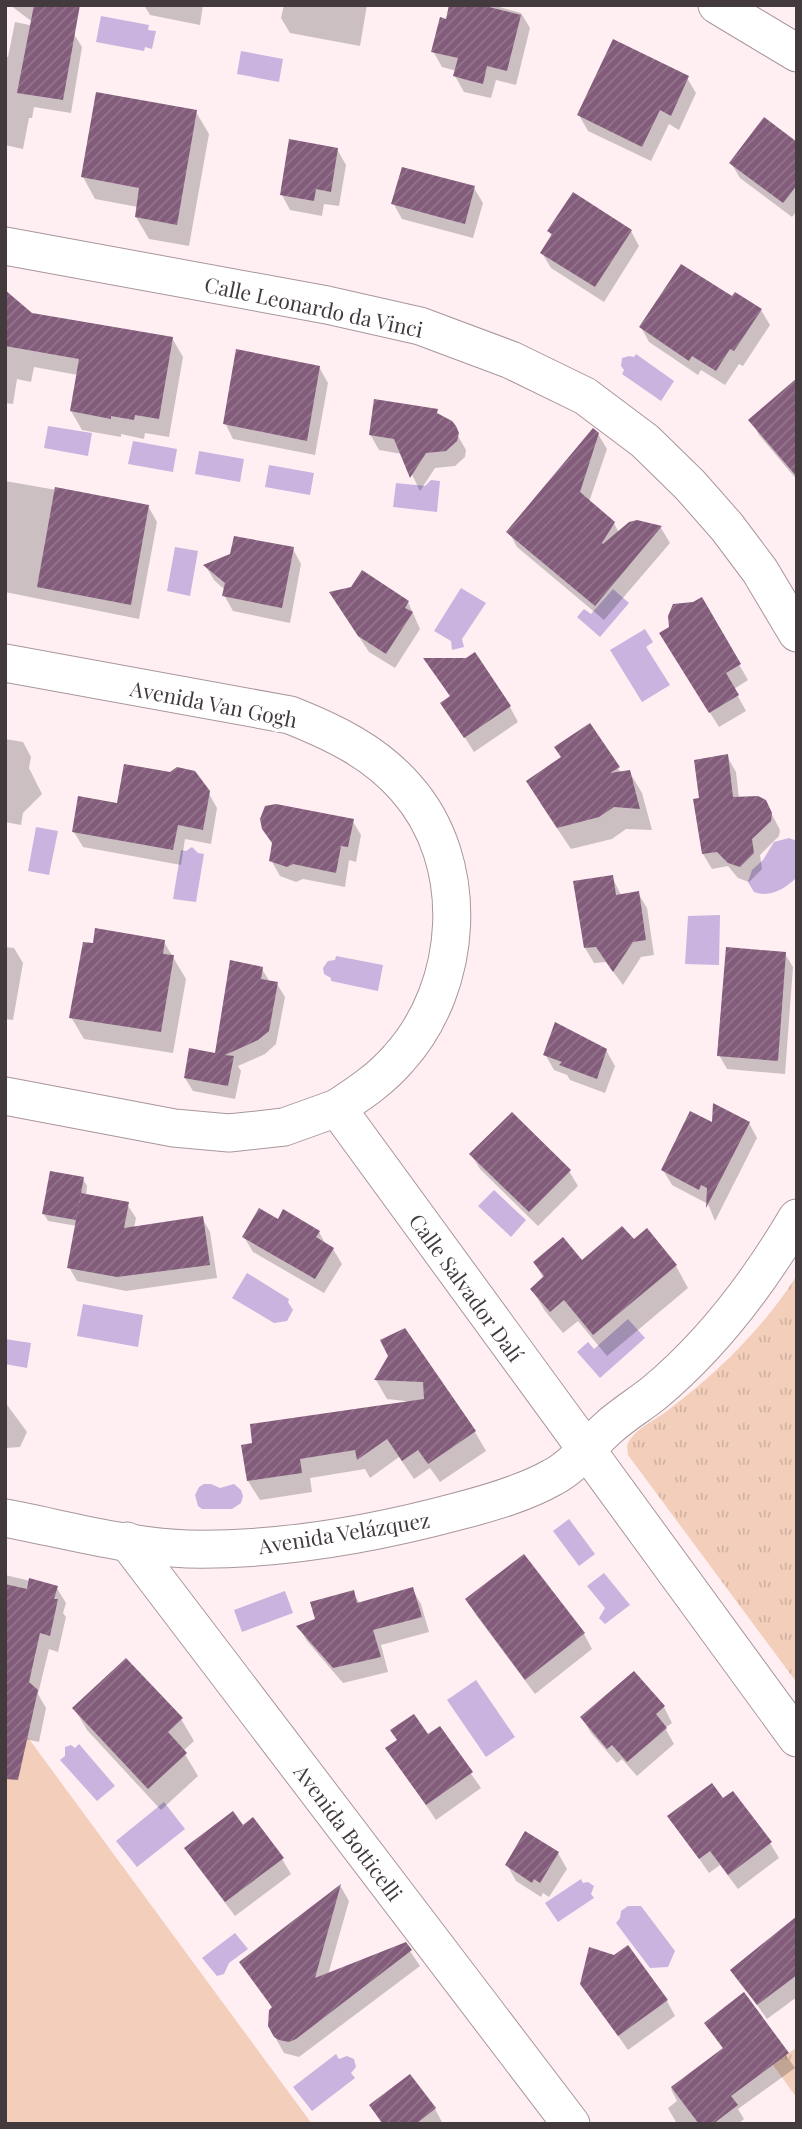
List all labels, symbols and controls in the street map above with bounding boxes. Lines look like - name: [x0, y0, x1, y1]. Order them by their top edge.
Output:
- street label: Calle Leonardo da Vinci: [202, 269, 426, 343]
- street label: Avenida Van Gogh: [127, 673, 300, 733]
- street label: Calle Salvador Dalí: [404, 1207, 530, 1367]
- street label: Avenida Velázquez: [255, 1505, 432, 1560]
- street label: Avenida Botticelli: [288, 1757, 410, 1906]

